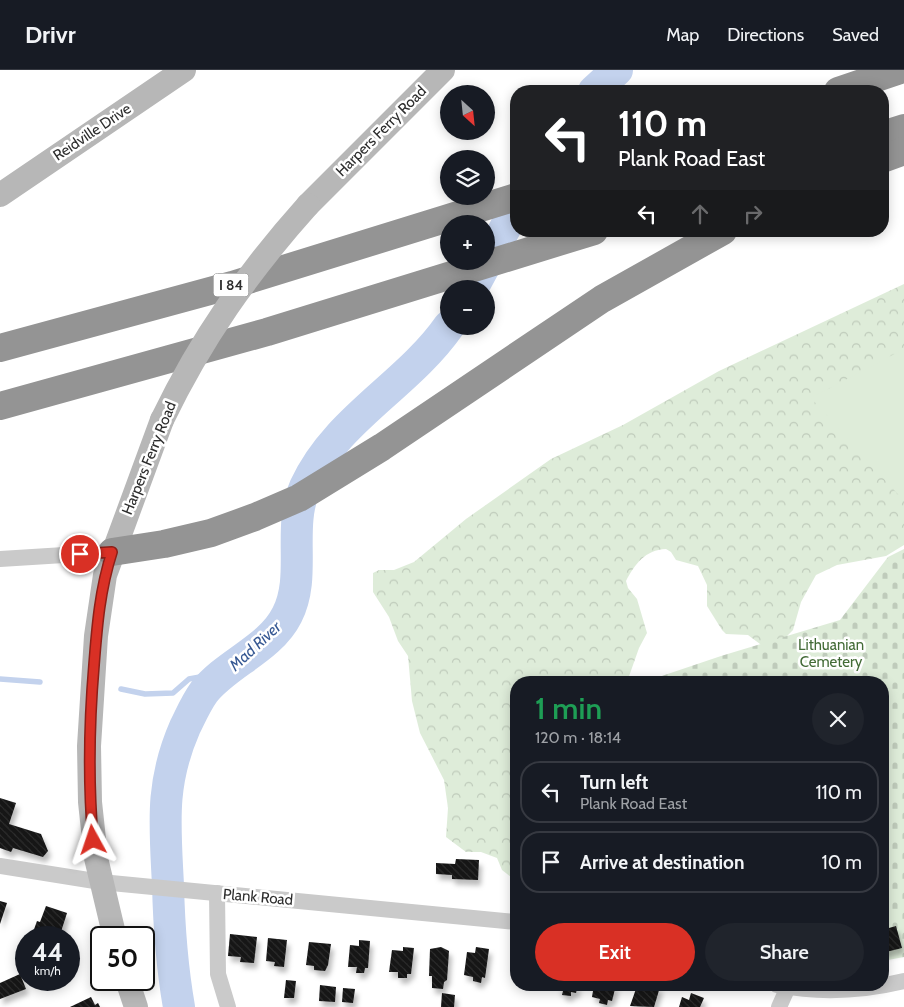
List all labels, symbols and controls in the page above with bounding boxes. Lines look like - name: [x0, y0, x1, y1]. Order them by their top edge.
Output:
- text: Drivr: [25, 20, 76, 49]
- text: Map: [666, 24, 699, 46]
- text: Directions: [727, 24, 804, 46]
- text: Saved: [832, 24, 879, 46]
- street label: Harpers Ferry Road: [332, 82, 430, 180]
- north arrow: [440, 85, 495, 140]
- map controls: [440, 85, 495, 335]
- street label: Reidville Drive: [50, 99, 135, 165]
- text: 110 m: [618, 102, 707, 145]
- icon: left: [535, 105, 600, 170]
- text: Plank Road East: [618, 145, 765, 172]
- button: layers: [440, 150, 495, 205]
- icon: left: [633, 200, 661, 228]
- icon: ahead: [686, 200, 714, 228]
- icon: right: [739, 200, 767, 228]
- button: +: [440, 215, 495, 270]
- road number: I 84: [214, 274, 248, 296]
- button: −: [440, 280, 495, 335]
- street label: Harpers Ferry Road: [118, 399, 180, 517]
- pin: [59, 533, 101, 575]
- icon: arrive: [66, 540, 94, 568]
- water label: Mad River: [225, 617, 286, 675]
- park label: Lithuanian Cemetery: [798, 636, 864, 671]
- text: 1 min: [535, 690, 602, 727]
- button: close: [812, 693, 864, 745]
- text: 120 m · 18:14: [535, 728, 621, 747]
- text: Turn left: [580, 771, 648, 794]
- icon: left: [537, 778, 565, 806]
- text: 110 m: [815, 781, 862, 804]
- text: Plank Road East: [580, 794, 687, 813]
- position arrow: [66, 813, 118, 865]
- icon: arrive: [537, 848, 565, 876]
- text: Arrive at destination: [580, 851, 744, 874]
- text: 10 m: [822, 851, 862, 874]
- street label: Plank Road: [222, 885, 294, 909]
- button: Exit: [535, 923, 695, 981]
- button: Share: [705, 923, 864, 981]
- speed limit sign: 50: [90, 926, 155, 991]
- text: 44: [32, 937, 63, 967]
- text: km/h: [34, 963, 61, 978]

